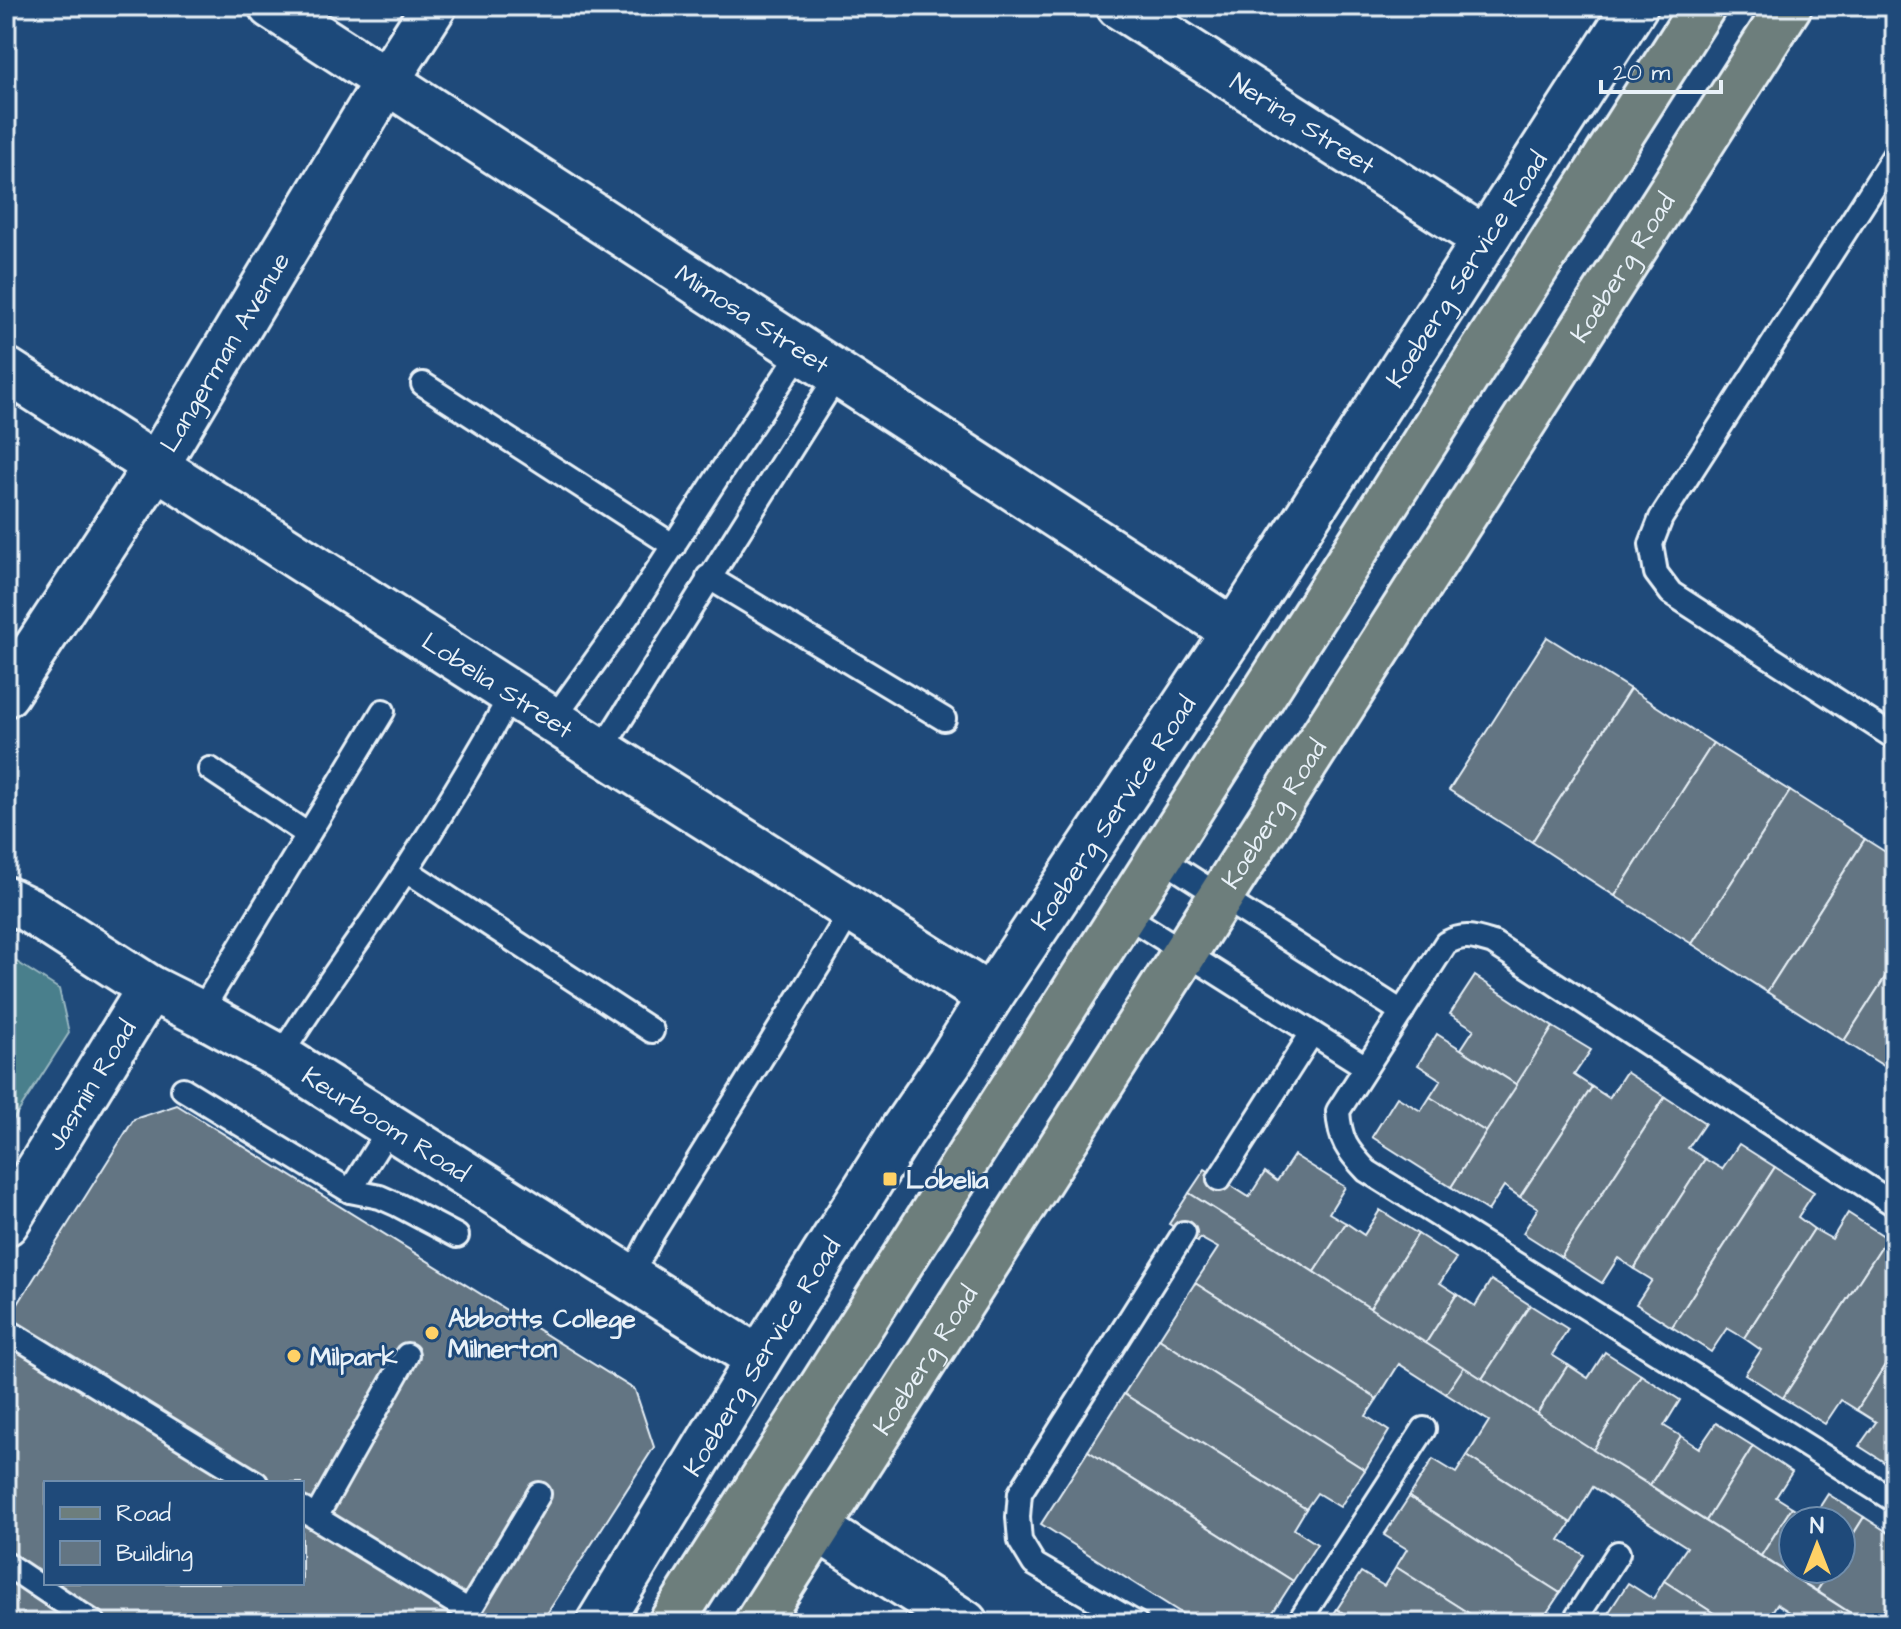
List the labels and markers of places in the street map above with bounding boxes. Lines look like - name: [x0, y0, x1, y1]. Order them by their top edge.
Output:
- place label: Lobelia: [906, 1162, 989, 1198]
- marker: Lobelia: [881, 1170, 899, 1188]
- place label: Abbotts College Milnerton: [448, 1301, 636, 1367]
- marker: Abbotts College Milnerton: [423, 1324, 441, 1342]
- place label: Milpark: [310, 1339, 399, 1375]
- marker: Milpark: [285, 1347, 303, 1365]

